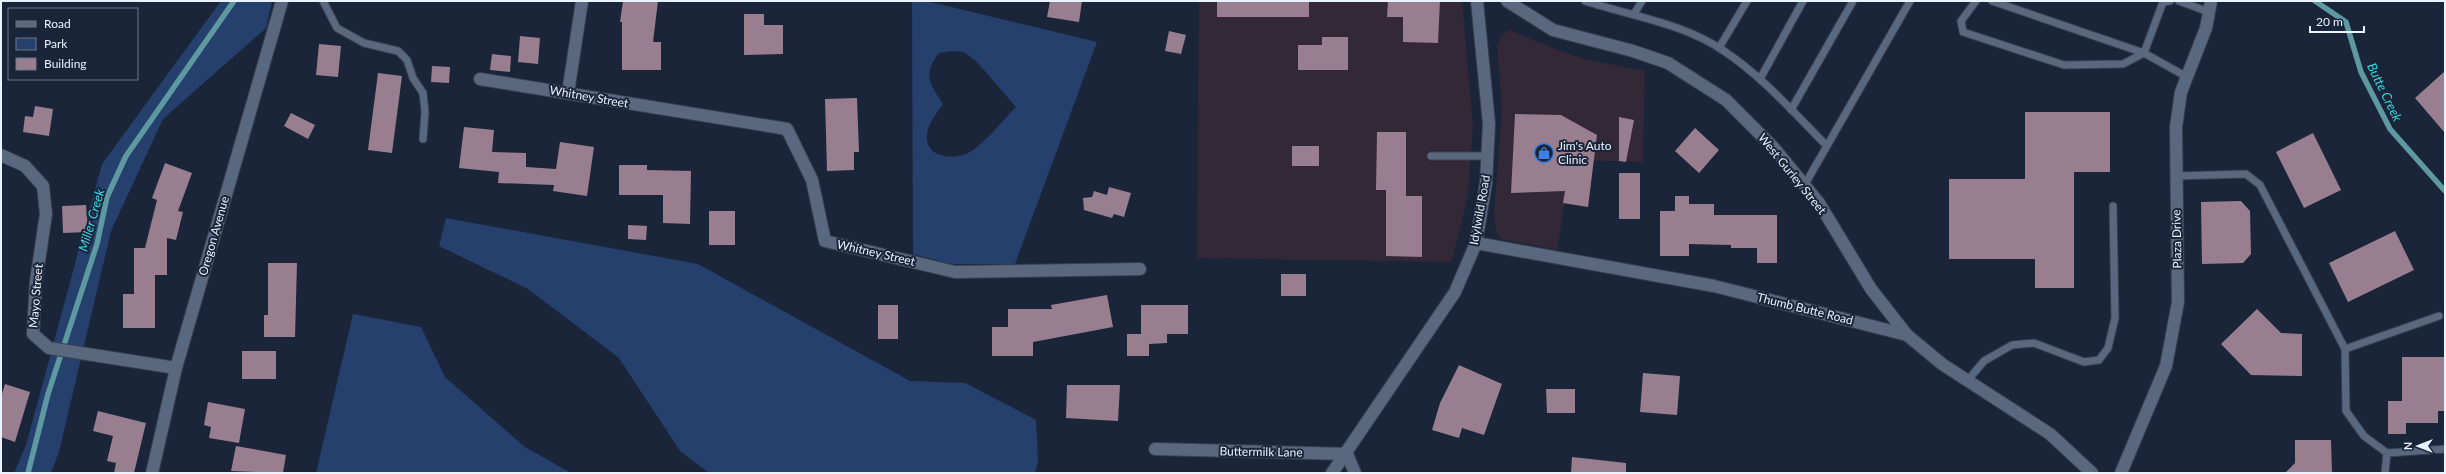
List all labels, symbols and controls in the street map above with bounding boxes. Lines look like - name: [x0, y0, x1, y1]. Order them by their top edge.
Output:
- legend: [8, 8, 138, 80]
- scale bar: [2310, 8, 2364, 34]
- text: 20 m: [2316, 14, 2343, 29]
- text: Road: [44, 16, 71, 31]
- text: Park: [44, 36, 68, 51]
- text: Building: [44, 56, 87, 71]
- water label: Butte Creek: [2364, 60, 2406, 125]
- street label: Whitney Street: [549, 82, 630, 111]
- street label: West Gurley Street: [1755, 130, 1830, 218]
- place label: Jim's Auto Clinic: [1558, 138, 1612, 167]
- shop icon: Jim's Auto Clinic: [1533, 142, 1555, 164]
- street label: Idylwild Road: [1466, 174, 1493, 246]
- water label: Miller Creek: [74, 186, 108, 253]
- street label: Oregon Avenue: [195, 194, 232, 277]
- street label: Plaza Drive: [2168, 209, 2185, 269]
- street label: Whitney Street: [836, 236, 917, 269]
- street label: Mayo Street: [25, 263, 46, 329]
- street label: Thumb Butte Road: [1755, 289, 1855, 328]
- north arrow: [2398, 426, 2438, 466]
- text: N: [2401, 442, 2414, 450]
- street label: Buttermilk Lane: [1219, 443, 1303, 460]

